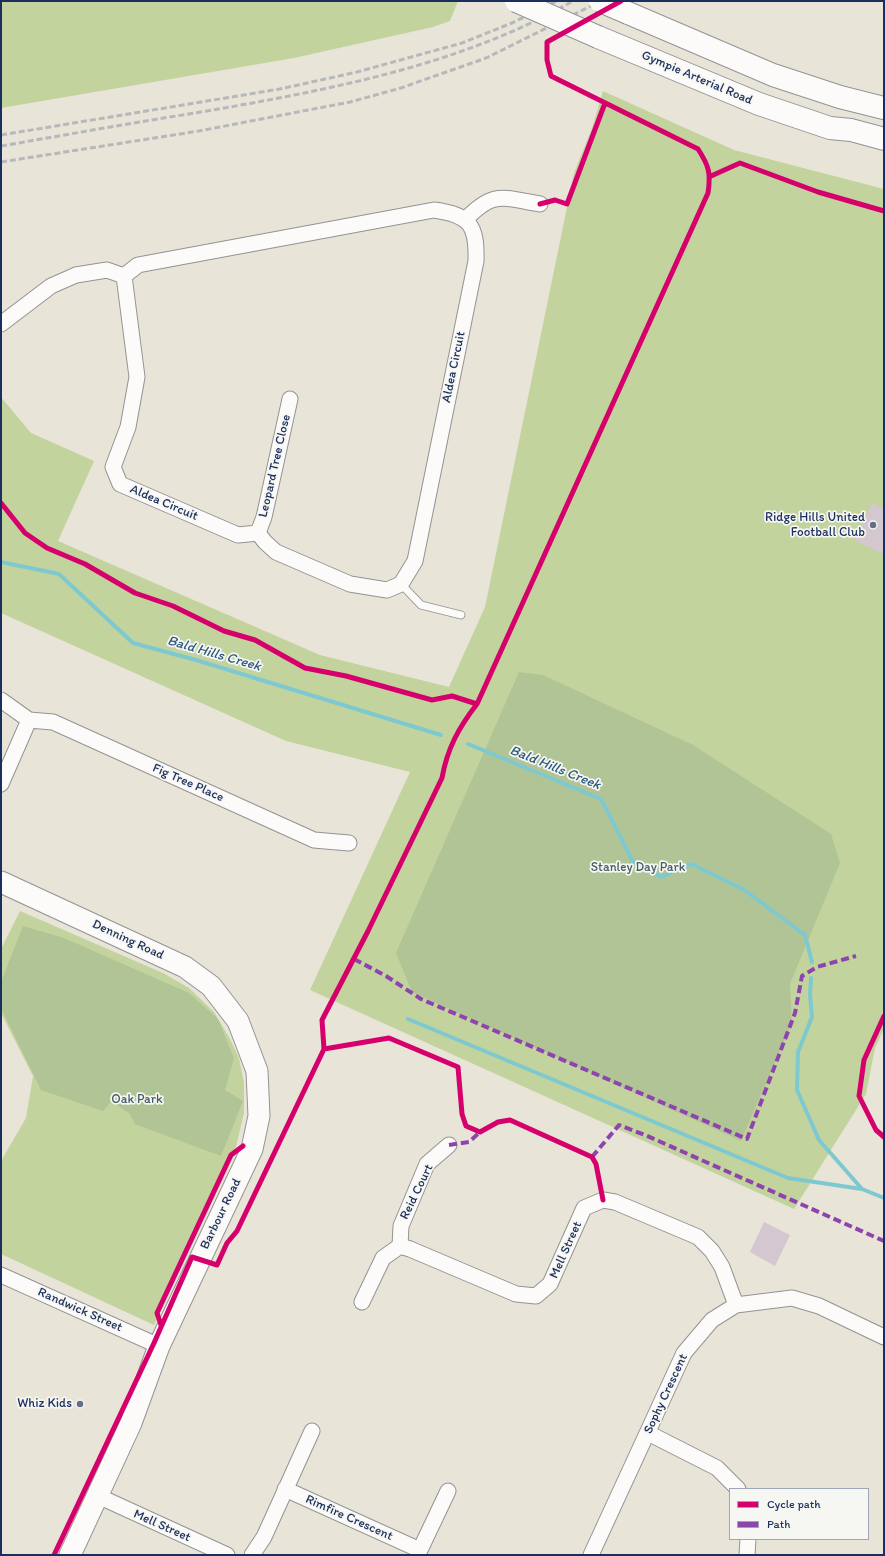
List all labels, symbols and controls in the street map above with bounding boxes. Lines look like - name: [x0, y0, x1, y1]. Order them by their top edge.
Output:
- street label: Gympie Arterial Road: [639, 48, 755, 108]
- street label: Aldea Circuit: [439, 330, 469, 404]
- street label: Leopard Tree Close: [256, 413, 294, 519]
- street label: Aldea Circuit: [128, 482, 200, 524]
- place label: Ridge Hills United Football Club: [765, 510, 865, 541]
- marker: Ridge Hills United Football Club: [868, 520, 878, 530]
- water label: Bald Hills Creek: [165, 633, 263, 675]
- water label: Bald Hills Creek: [507, 742, 603, 794]
- street label: Fig Tree Place: [150, 760, 226, 806]
- park label: Stanley Day Park: [591, 860, 685, 876]
- street label: Denning Road: [90, 917, 166, 963]
- park label: Oak Park: [111, 1092, 163, 1108]
- street label: Reid Court: [397, 1162, 437, 1222]
- street label: Barbour Road: [197, 1176, 245, 1252]
- street label: Mell Street: [546, 1219, 586, 1281]
- street label: Randwick Street: [35, 1284, 125, 1336]
- street label: Sophy Crescent: [641, 1352, 691, 1436]
- place label: Whiz Kids: [17, 1396, 72, 1412]
- marker: Whiz Kids: [75, 1399, 85, 1409]
- legend: [729, 1488, 869, 1540]
- street label: Rimfire Crescent: [303, 1492, 395, 1544]
- text: Cycle path: [767, 1497, 821, 1511]
- street label: Mell Street: [131, 1506, 193, 1546]
- text: Path: [767, 1517, 790, 1531]

